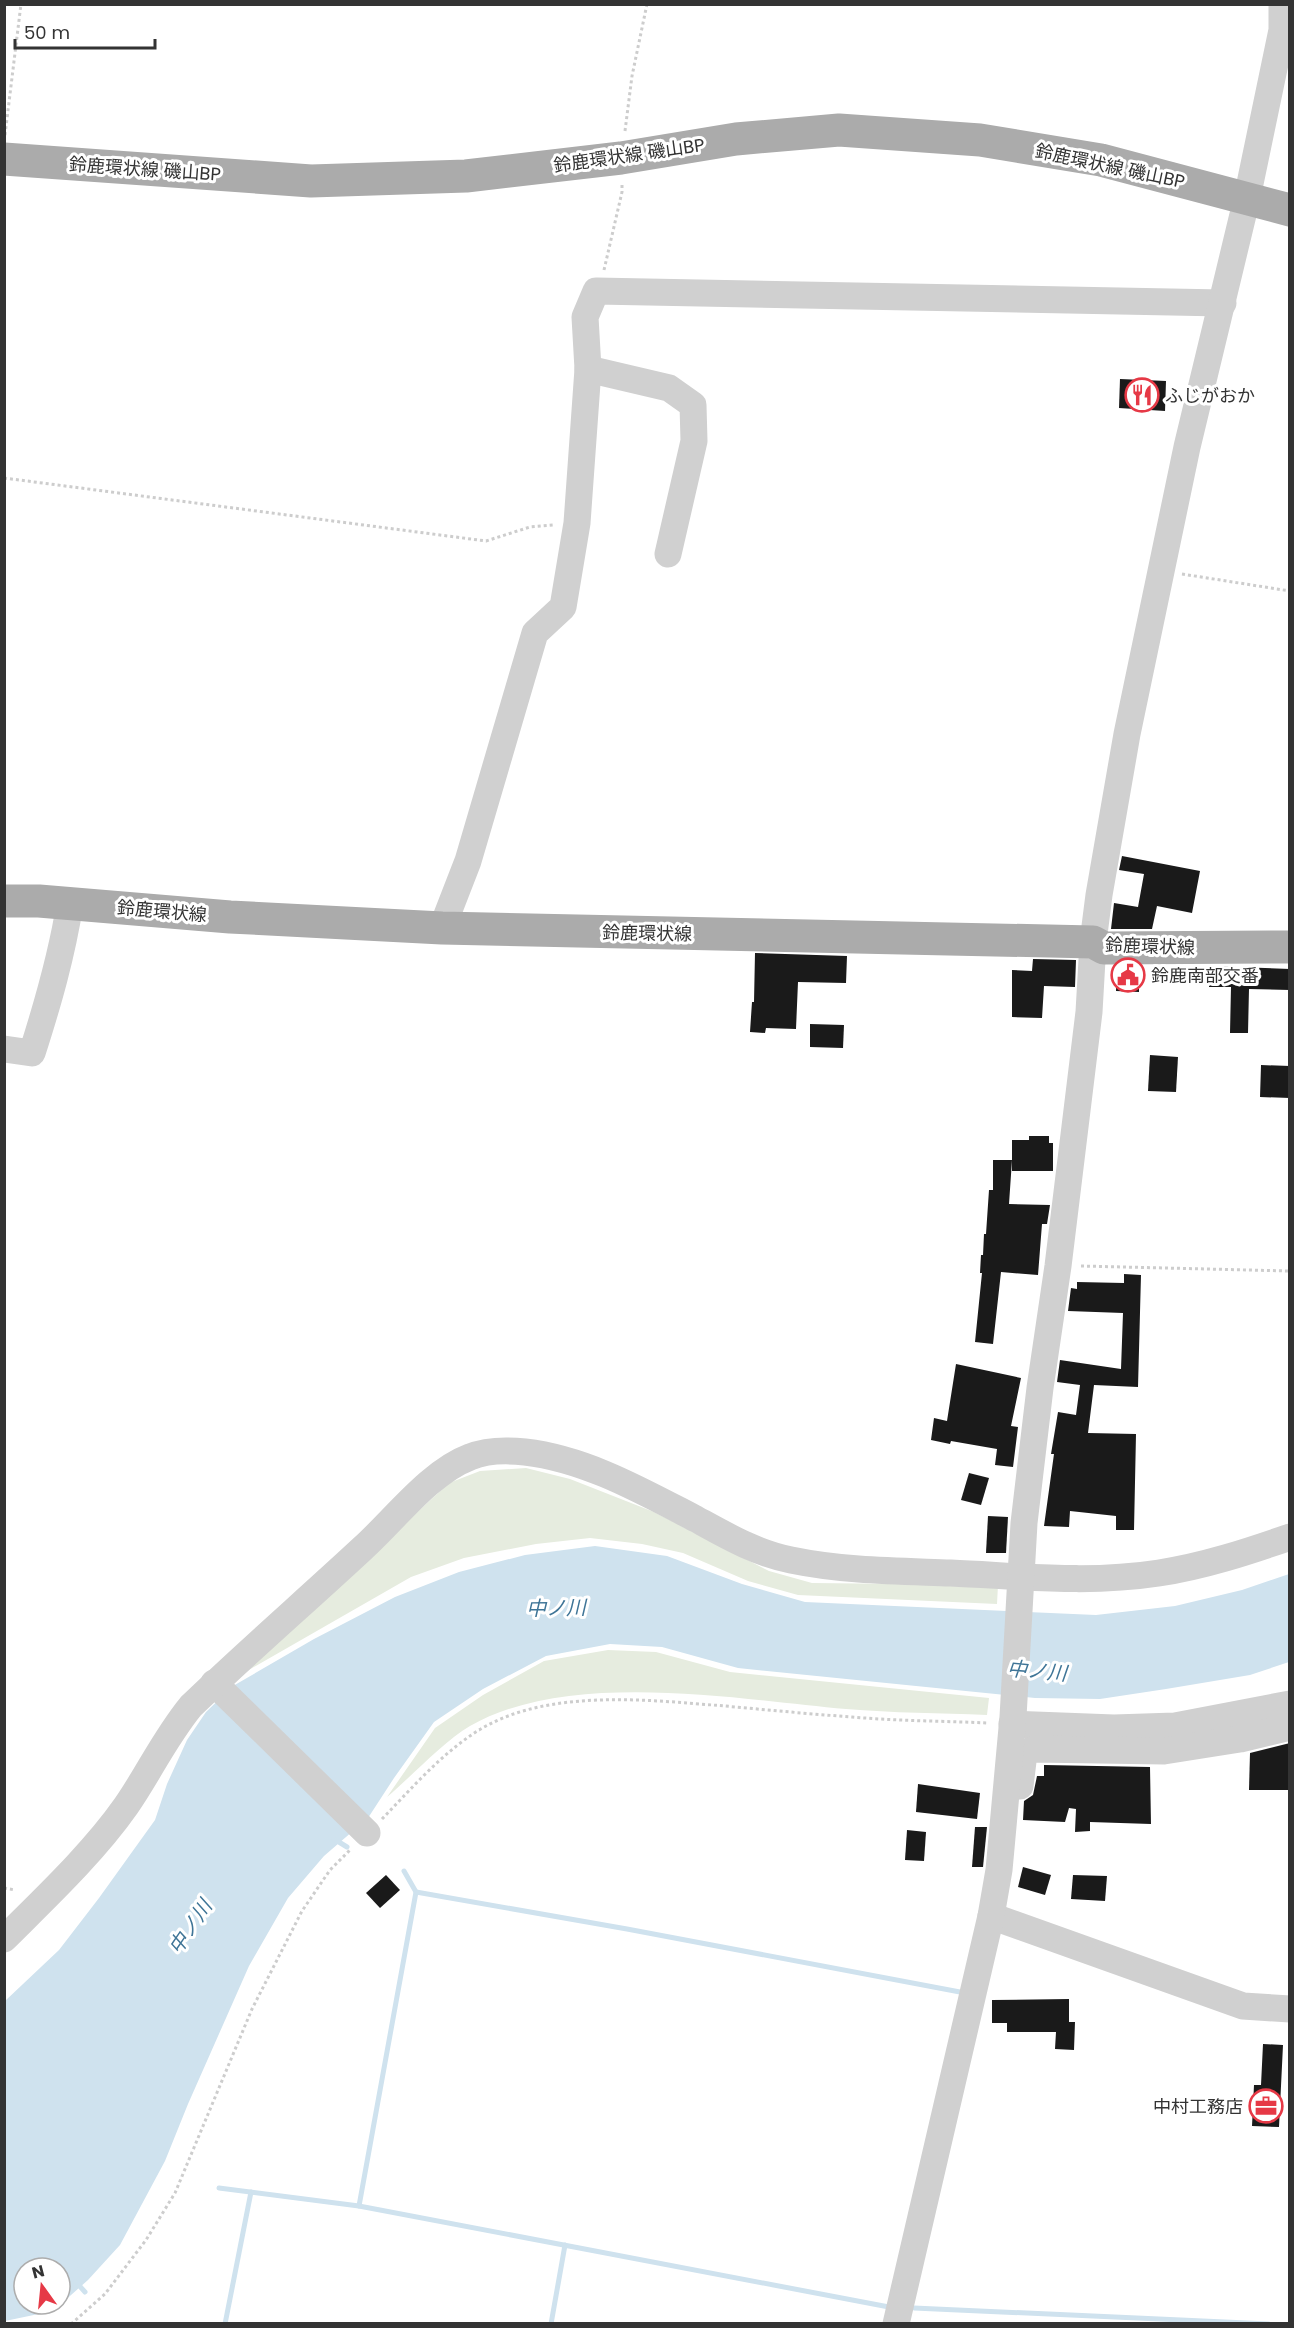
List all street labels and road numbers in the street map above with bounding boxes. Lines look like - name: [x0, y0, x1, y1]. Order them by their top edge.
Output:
- street label: 鈴鹿環状線 磯山BP: [552, 132, 706, 178]
- street label: 鈴鹿環状線 磯山BP: [1033, 138, 1187, 194]
- street label: 鈴鹿環状線 磯山BP: [68, 151, 222, 187]
- street label: 鈴鹿環状線: [116, 895, 208, 927]
- street label: 鈴鹿環状線: [602, 920, 692, 946]
- street label: 鈴鹿環状線: [1105, 932, 1195, 960]

